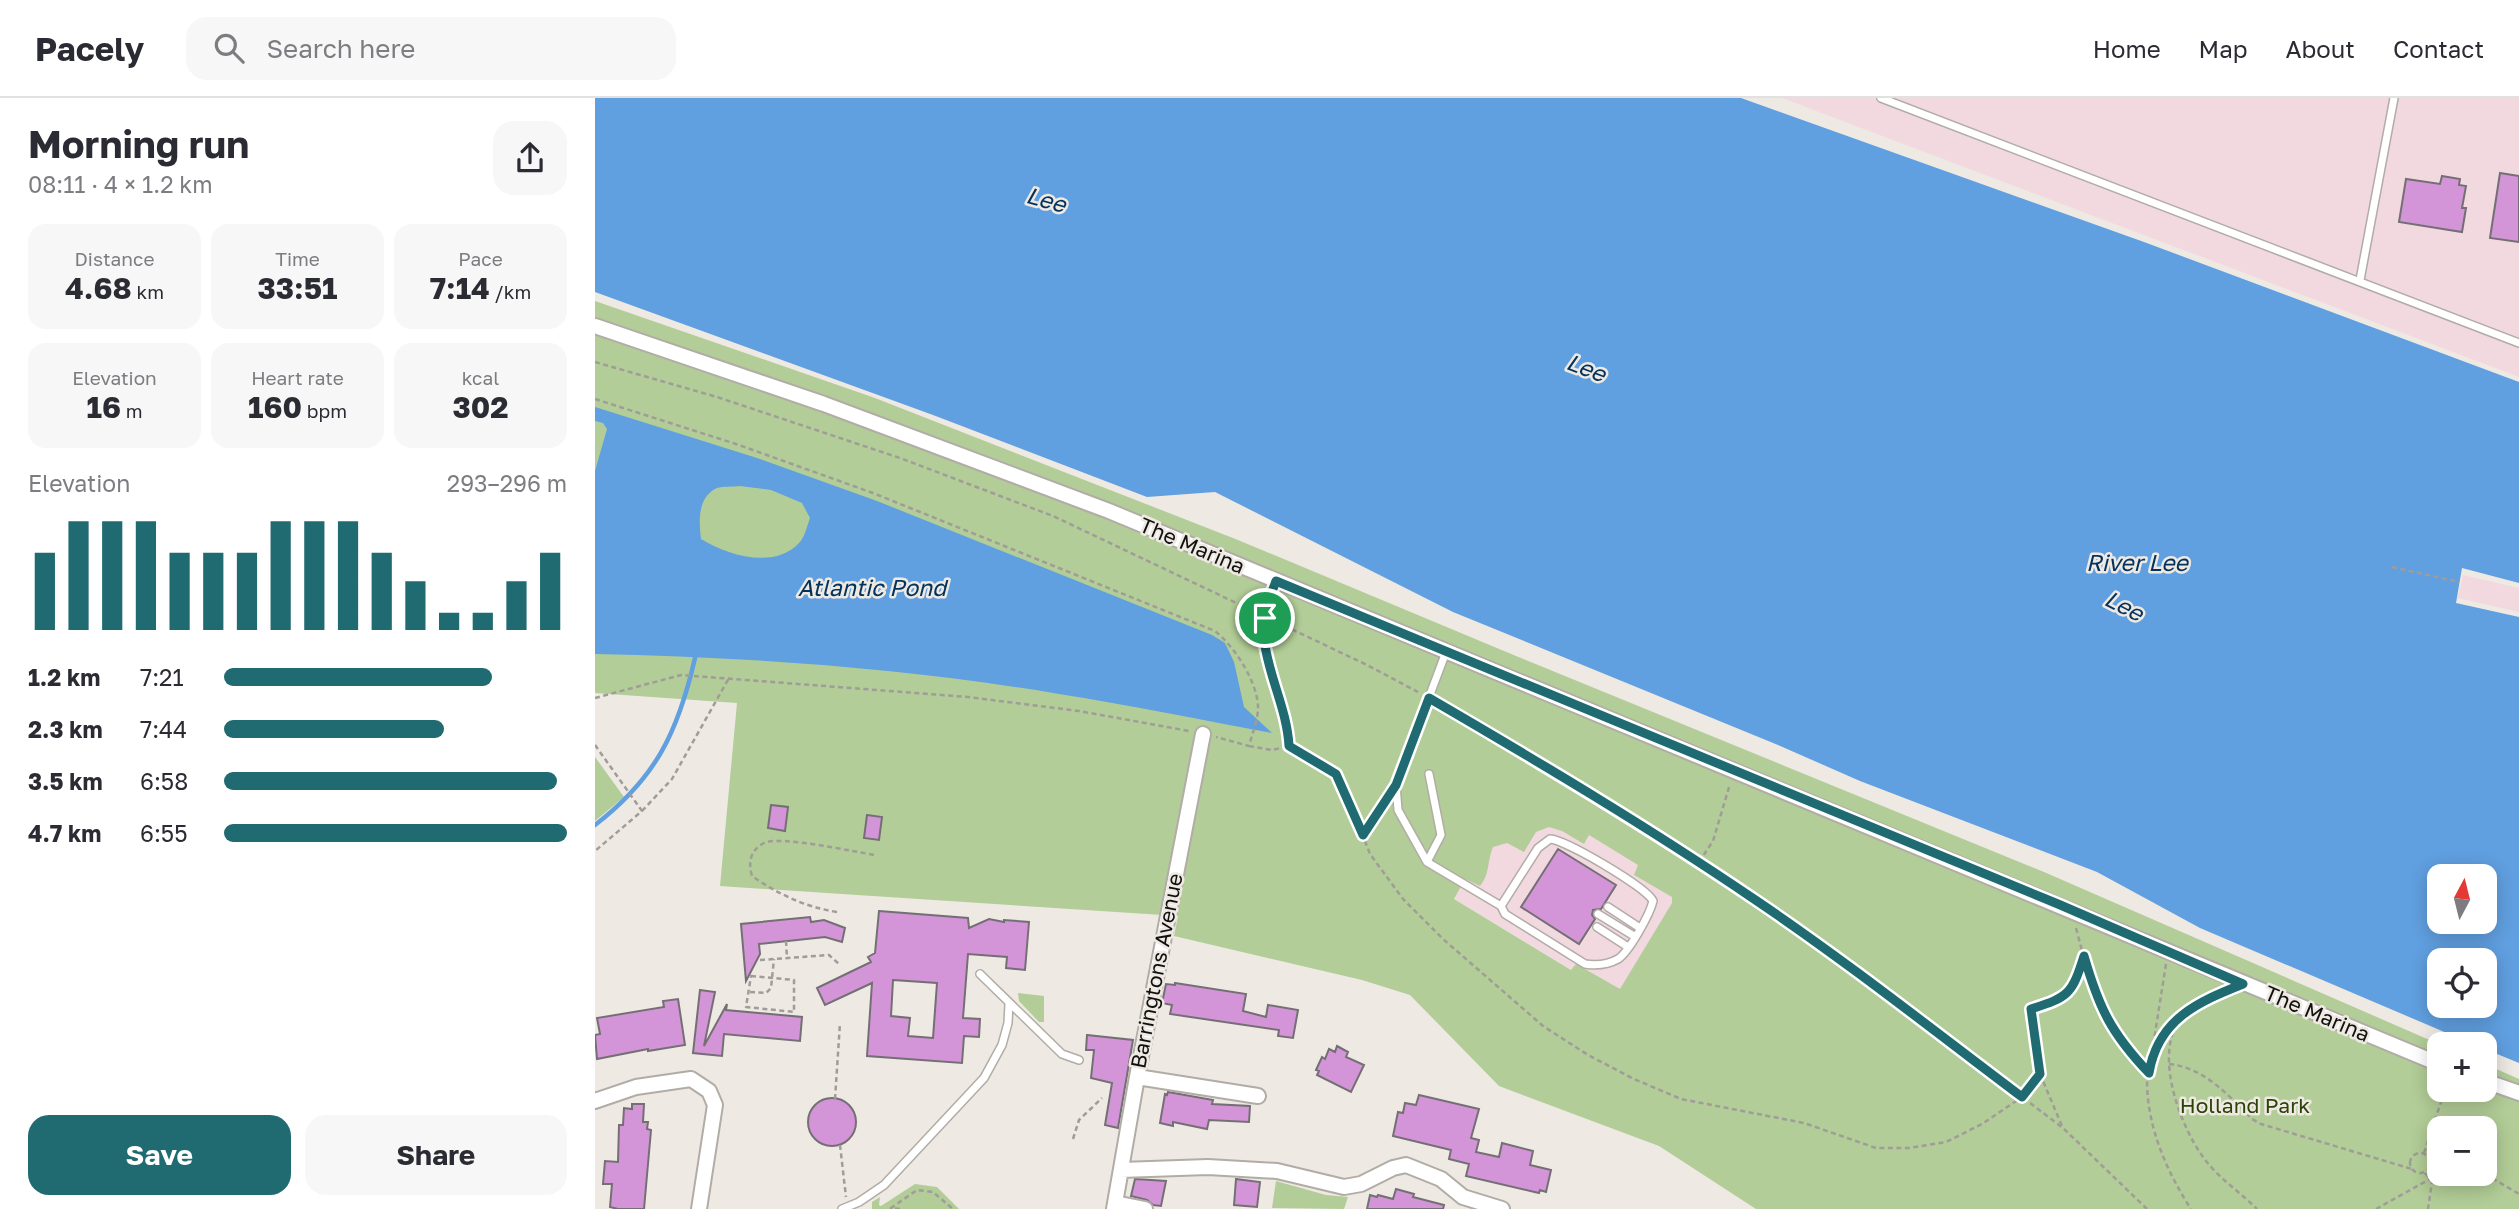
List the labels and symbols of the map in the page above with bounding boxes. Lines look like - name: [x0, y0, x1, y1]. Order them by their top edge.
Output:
- water label: Lee: [1024, 180, 1071, 218]
- water label: Lee: [1563, 347, 1611, 388]
- street label: The Marina: [1136, 511, 1249, 579]
- water label: River Lee: [2086, 548, 2190, 576]
- water label: Atlantic Pond: [798, 573, 949, 601]
- water label: Lee: [2100, 584, 2150, 627]
- pin: [1235, 588, 1295, 648]
- north arrow: [2427, 864, 2497, 934]
- street label: Barringtons Avenue: [1124, 871, 1188, 1071]
- street label: The Marina: [2261, 979, 2374, 1047]
- park label: Holland Park: [2180, 1092, 2310, 1118]

